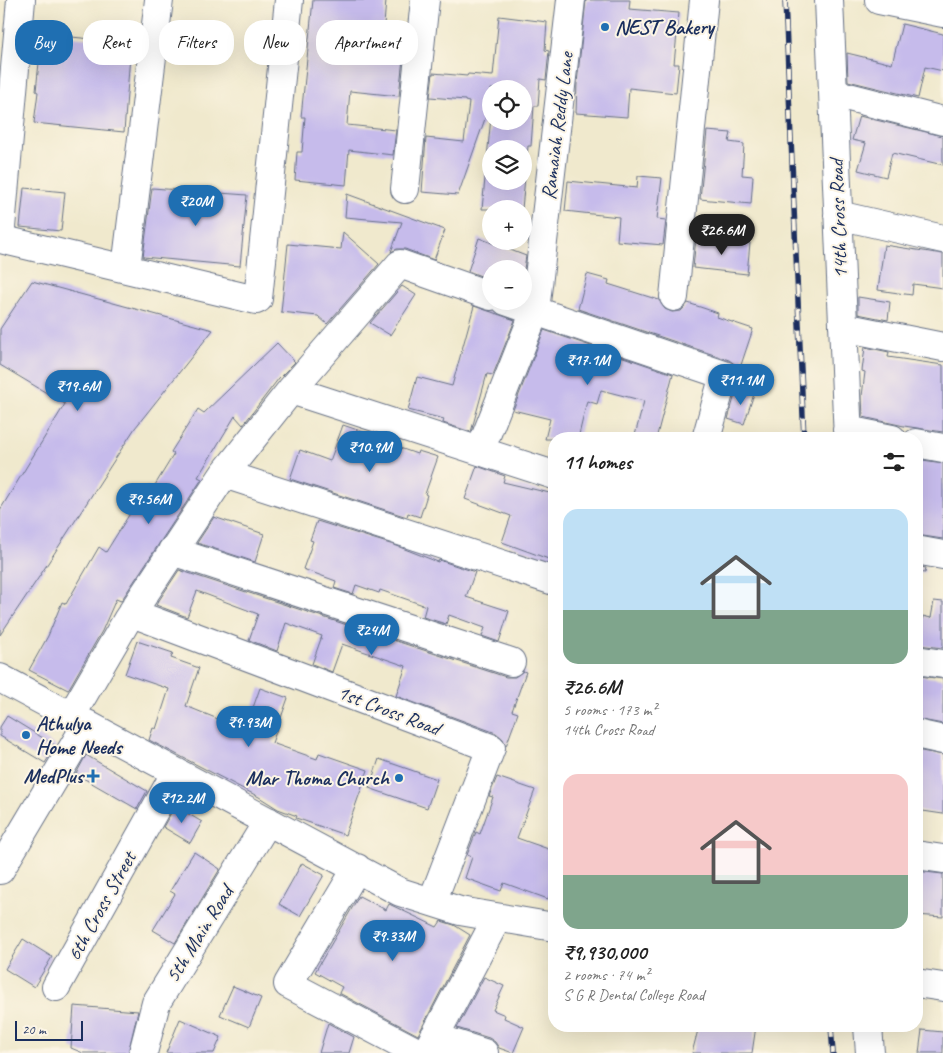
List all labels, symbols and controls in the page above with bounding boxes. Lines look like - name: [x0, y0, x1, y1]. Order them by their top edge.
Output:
- place label: NEST Bakery: [615, 14, 716, 40]
- chip: Buy: [15, 20, 73, 65]
- chip: Rent: [83, 20, 149, 65]
- chip: Filters: [159, 20, 234, 65]
- chip: New: [244, 20, 306, 65]
- chip: Apartment: [316, 20, 418, 65]
- marker: NEST Bakery: [599, 21, 611, 33]
- street label: Ramaiah Reddy Lane: [535, 49, 579, 201]
- map controls: [482, 80, 532, 310]
- button: locate: [482, 80, 532, 130]
- button: layers: [482, 140, 532, 190]
- street label: 14th Cross Road: [823, 156, 853, 279]
- pin: ₹20M: [166, 184, 226, 227]
- text: ₹20M: [179, 191, 213, 211]
- button: +: [482, 200, 532, 250]
- pin: ₹26.6M: [681, 214, 763, 256]
- text: ₹26.6M: [700, 220, 744, 240]
- button: −: [482, 260, 532, 310]
- pin: ₹17.1M: [547, 344, 629, 386]
- text: ₹17.1M: [566, 350, 610, 370]
- pin: ₹11.1M: [700, 364, 782, 406]
- pin: ₹19.6M: [37, 370, 119, 412]
- text: ₹11.1M: [719, 370, 763, 390]
- text: ₹19.6M: [56, 376, 100, 396]
- pin: ₹10.9M: [329, 430, 411, 473]
- text: ₹10.9M: [348, 437, 392, 457]
- icon: filters: [880, 448, 908, 476]
- text: 11 homes: [563, 449, 632, 475]
- pin: ₹9.56M: [108, 482, 190, 525]
- text: ₹9.56M: [127, 489, 171, 509]
- icon: home: [691, 542, 781, 632]
- pin: ₹24M: [342, 614, 402, 656]
- text: ₹24M: [355, 620, 389, 640]
- text: ₹26.6M: [563, 674, 621, 700]
- street label: 1st Cross Road: [334, 679, 446, 742]
- text: 5 rooms · 173 m²: [563, 700, 657, 720]
- pin: ₹9.93M: [208, 706, 290, 748]
- place label: Athulya Home Needs: [36, 710, 124, 760]
- text: ₹9.93M: [227, 712, 271, 732]
- text: 14th Cross Road: [563, 720, 654, 740]
- marker: Athulya Home Needs: [20, 729, 32, 741]
- place label: MedPlus: [23, 763, 86, 789]
- place label: Mar Thoma Church: [245, 765, 390, 791]
- marker: MedPlus: [87, 770, 99, 782]
- marker: Mar Thoma Church: [393, 772, 405, 784]
- pin: ₹12.2M: [141, 782, 223, 824]
- text: ₹12.2M: [160, 788, 204, 808]
- icon: home: [691, 807, 781, 897]
- street label: 6th Cross Street: [60, 845, 143, 965]
- street label: 5th Main Road: [159, 878, 241, 987]
- pin: ₹9.33M: [352, 920, 434, 962]
- text: ₹9.33M: [371, 926, 415, 946]
- text: ₹9,930,000: [563, 939, 646, 965]
- text: 2 rooms · 74 m²: [563, 965, 649, 985]
- text: S G R Dental College Road: [563, 985, 704, 1005]
- scale bar: [15, 1018, 82, 1041]
- text: 20 m: [22, 1021, 46, 1038]

